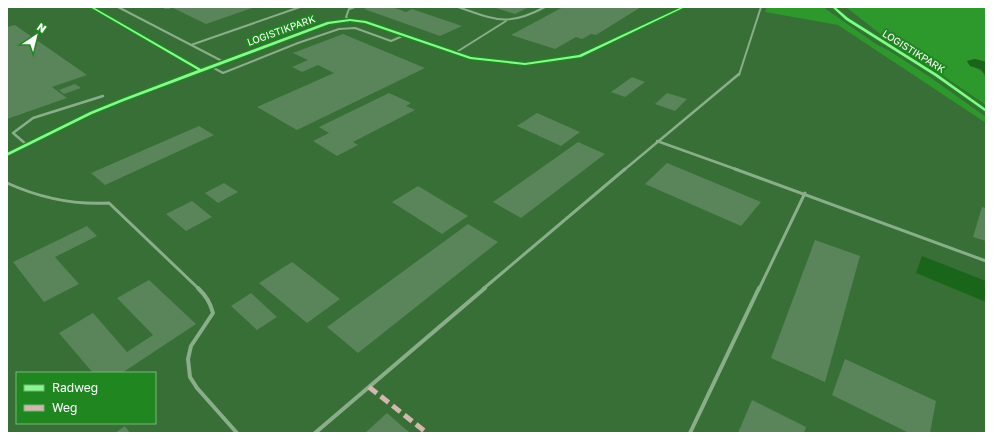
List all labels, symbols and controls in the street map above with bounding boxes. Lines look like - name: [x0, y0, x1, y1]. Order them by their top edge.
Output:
- street label: LOGISTIKPARK: [245, 12, 317, 48]
- north arrow: [16, 16, 56, 56]
- text: N: [35, 20, 49, 35]
- street label: LOGISTIKPARK: [880, 27, 948, 75]
- legend: [16, 372, 156, 424]
- text: Radweg: [52, 380, 98, 395]
- text: Weg: [52, 400, 77, 415]

